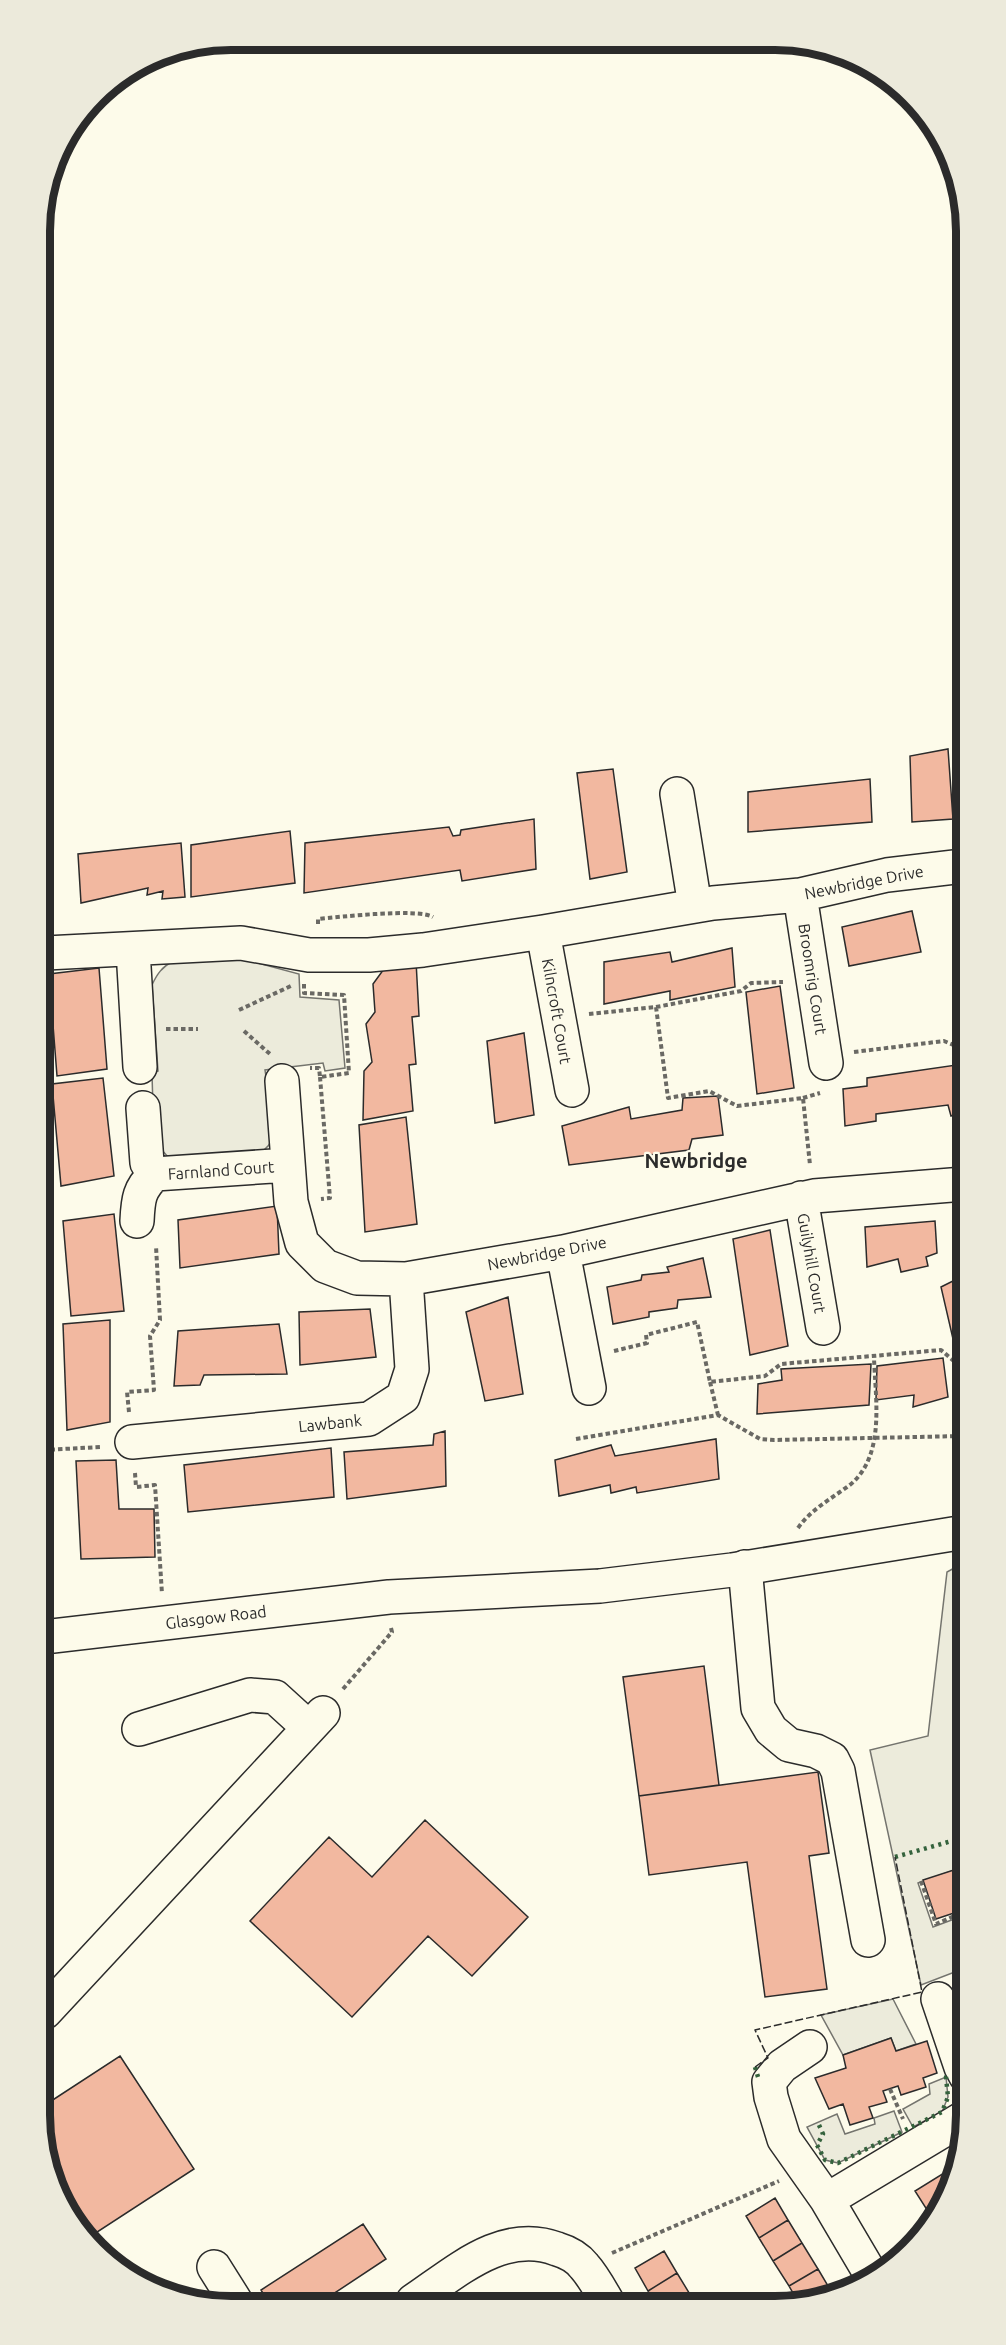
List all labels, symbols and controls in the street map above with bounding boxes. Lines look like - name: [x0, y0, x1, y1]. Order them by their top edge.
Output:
- street label: Newbridge Drive: [803, 862, 925, 902]
- street label: Broomrig Court: [795, 922, 831, 1037]
- street label: Kilncroft Court: [539, 957, 575, 1066]
- district label: Newbridge: [644, 1149, 748, 1172]
- street label: Farnland Court: [167, 1157, 275, 1183]
- street label: Guilyhill Court: [794, 1212, 830, 1315]
- street label: Newbridge Drive: [486, 1233, 608, 1273]
- street label: Lawbank: [297, 1411, 363, 1435]
- street label: Glasgow Road: [165, 1602, 267, 1632]

